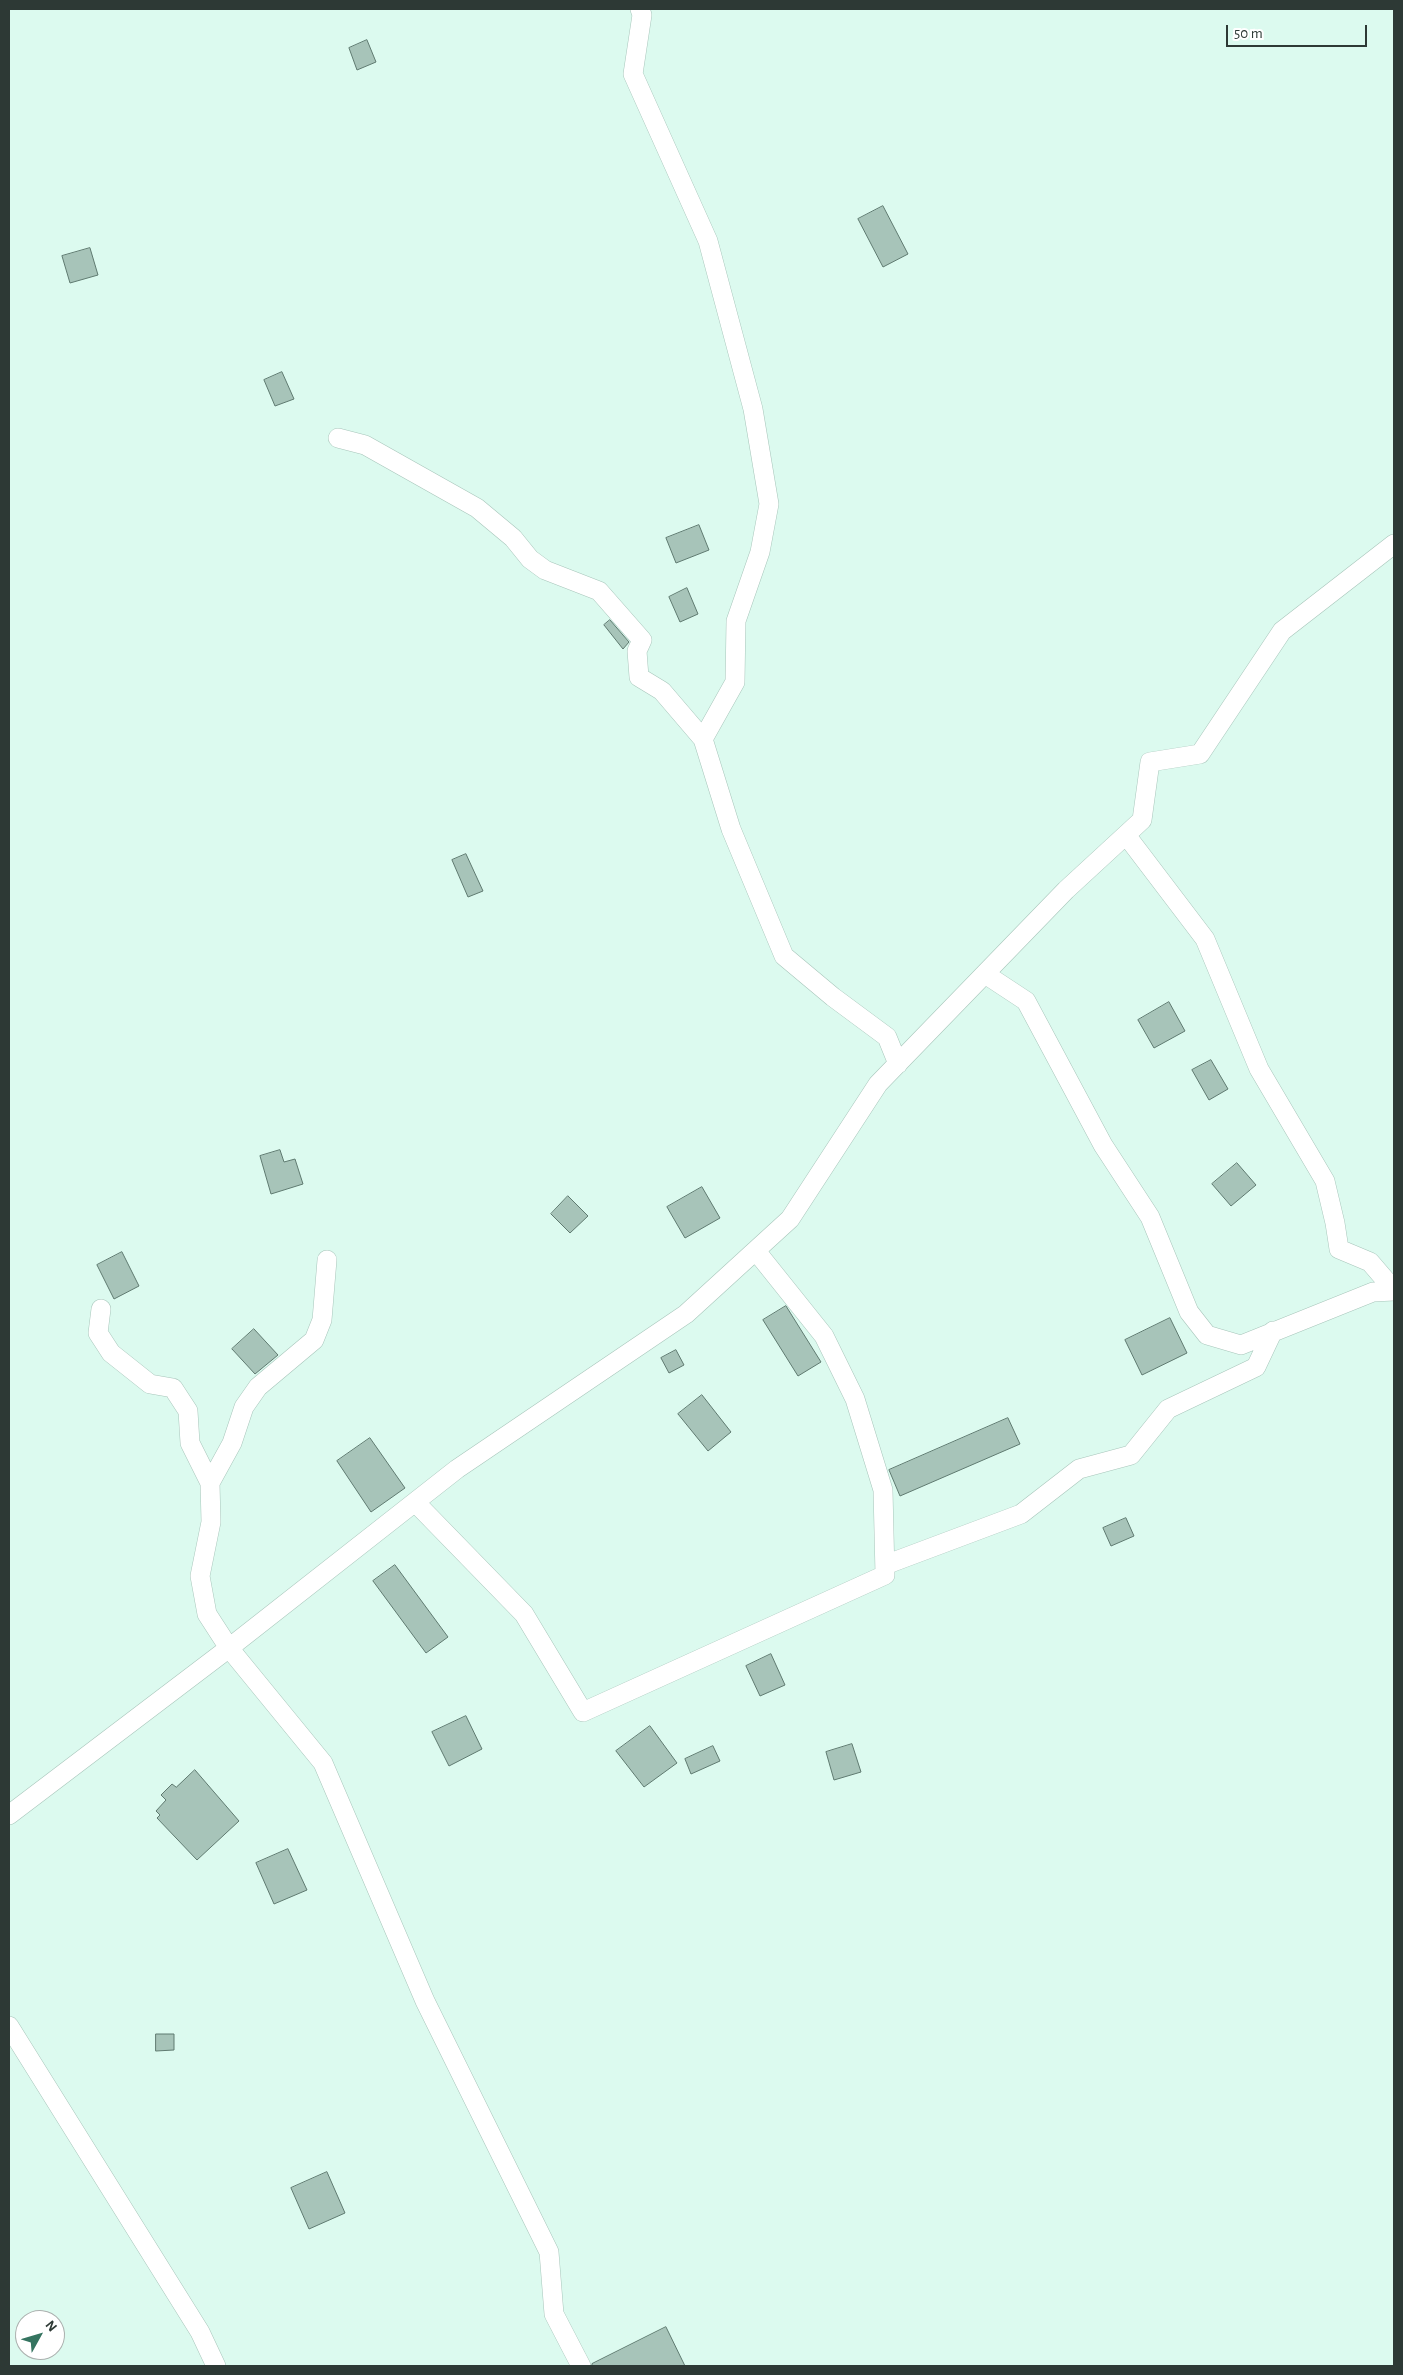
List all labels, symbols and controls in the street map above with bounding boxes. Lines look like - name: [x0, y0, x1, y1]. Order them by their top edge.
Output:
- scale bar: [1228, 15, 1369, 47]
- text: 50 m: [1234, 26, 1263, 41]
- north arrow: [15, 2310, 65, 2360]
- text: N: [42, 2318, 59, 2334]

